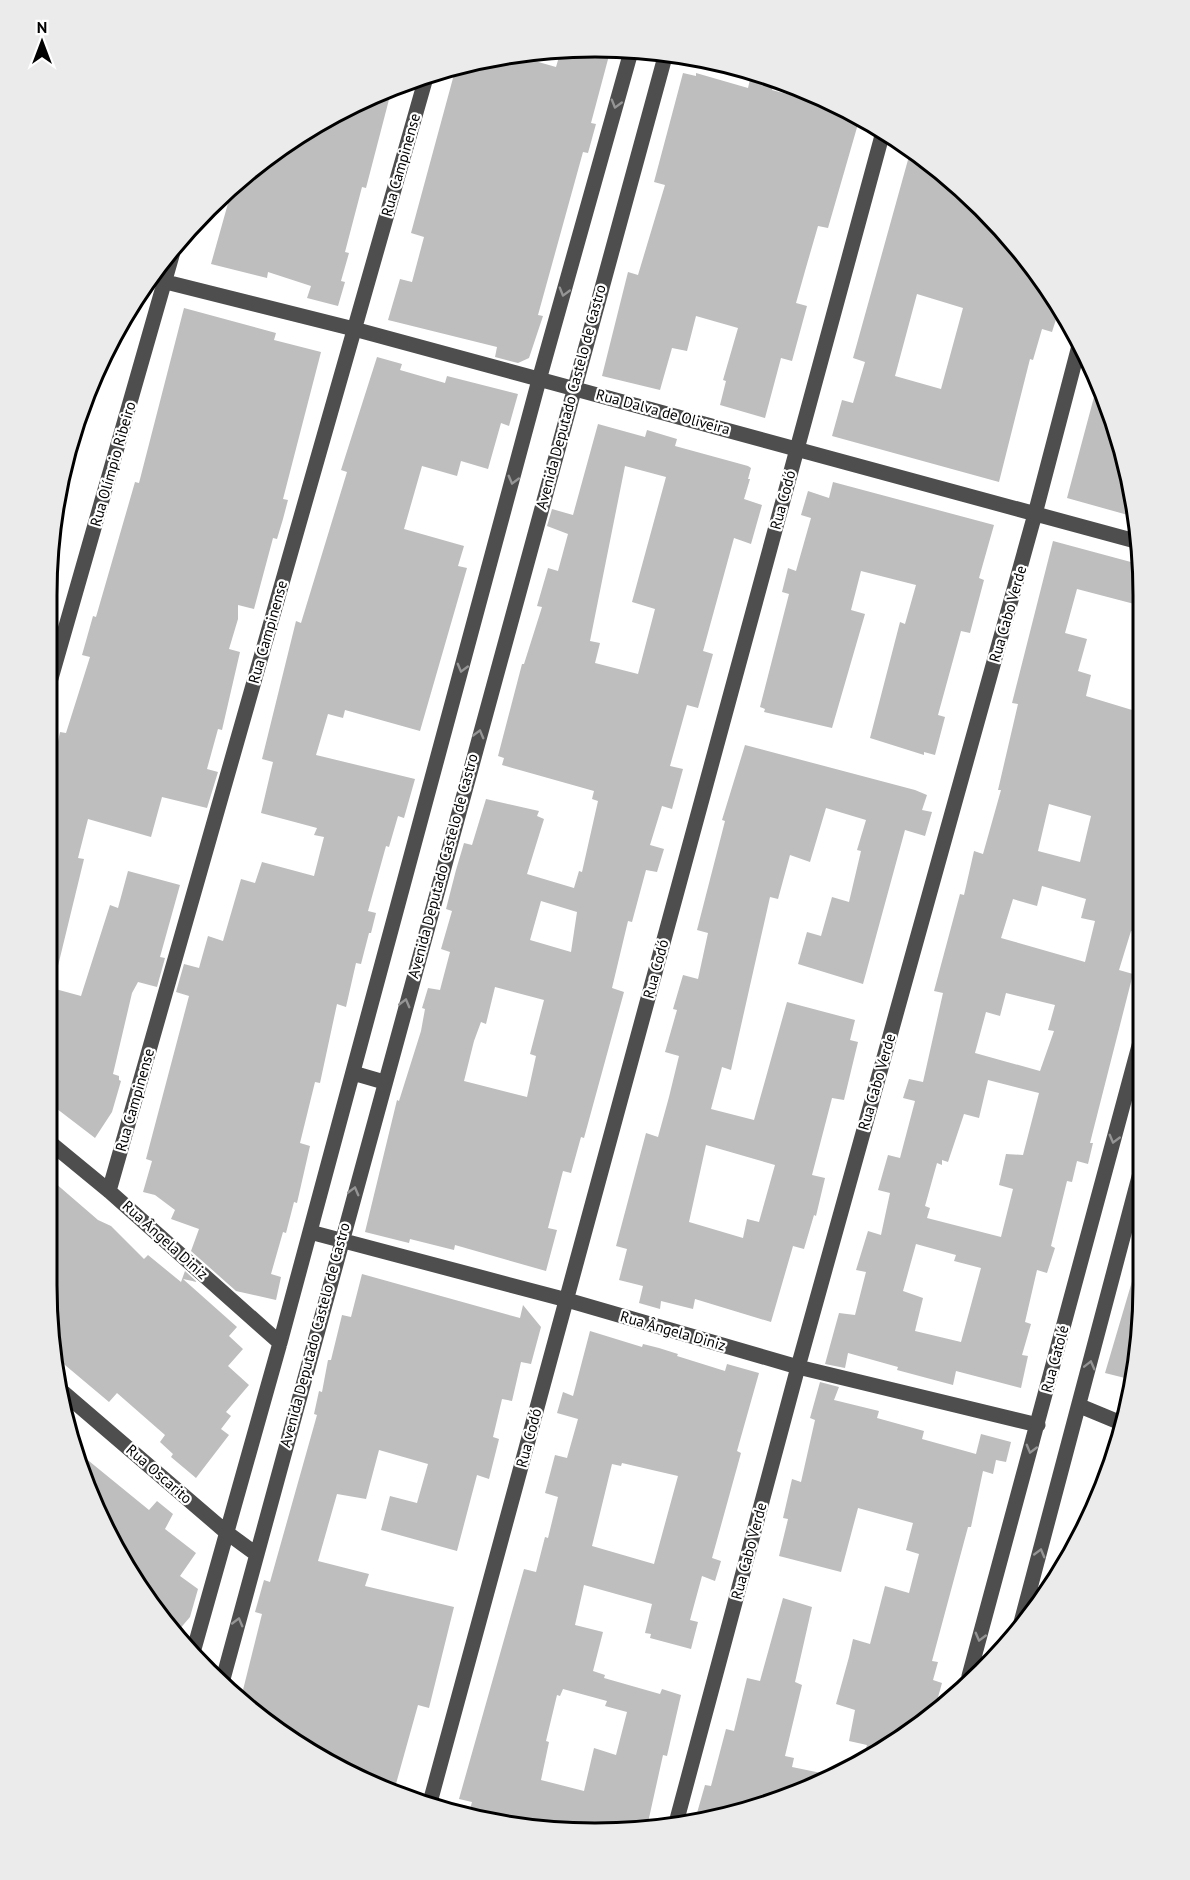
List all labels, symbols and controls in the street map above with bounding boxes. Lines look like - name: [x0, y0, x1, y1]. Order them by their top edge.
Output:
- north arrow: [12, 12, 72, 72]
- text: N: [37, 17, 47, 37]
- one-way arrow: [611, 98, 623, 109]
- street label: Rua Campinense: [377, 111, 424, 219]
- street label: Avenida Deputado Castelo de Castro: [531, 282, 610, 511]
- one-way arrow: [559, 286, 571, 297]
- street label: Rua Dalva de Oliveira: [594, 384, 732, 439]
- street label: Rua Olímpio Ribeiro: [86, 399, 139, 529]
- street label: Rua Codó: [766, 468, 800, 532]
- one-way arrow: [507, 475, 520, 485]
- street label: Rua Cabo Verde: [985, 563, 1030, 664]
- street label: Rua Campinense: [244, 578, 291, 686]
- one-way arrow: [457, 663, 469, 673]
- one-way arrow: [472, 729, 484, 740]
- street label: Avenida Deputado Castelo de Castro: [403, 751, 482, 980]
- street label: Rua Codó: [639, 937, 673, 1001]
- one-way arrow: [398, 998, 410, 1009]
- street label: Rua Cabo Verde: [854, 1031, 899, 1132]
- street label: Rua Campinense: [111, 1046, 158, 1154]
- one-way arrow: [1109, 1133, 1121, 1144]
- one-way arrow: [347, 1186, 359, 1197]
- street label: Rua Ângela Diniz: [118, 1196, 212, 1283]
- street label: Avenida Deputado Castelo de Castro: [275, 1220, 354, 1449]
- street label: Rua Ângela Diniz: [618, 1306, 728, 1355]
- street label: Rua Catolé: [1036, 1323, 1073, 1395]
- one-way arrow: [1083, 1360, 1096, 1370]
- street label: Rua Codó: [512, 1406, 546, 1470]
- street label: Rua Oscarito: [122, 1440, 196, 1507]
- one-way arrow: [1026, 1443, 1038, 1454]
- street label: Rua Cabo Verde: [726, 1500, 771, 1602]
- one-way arrow: [1032, 1548, 1045, 1558]
- one-way arrow: [230, 1618, 243, 1628]
- one-way arrow: [974, 1632, 987, 1642]

